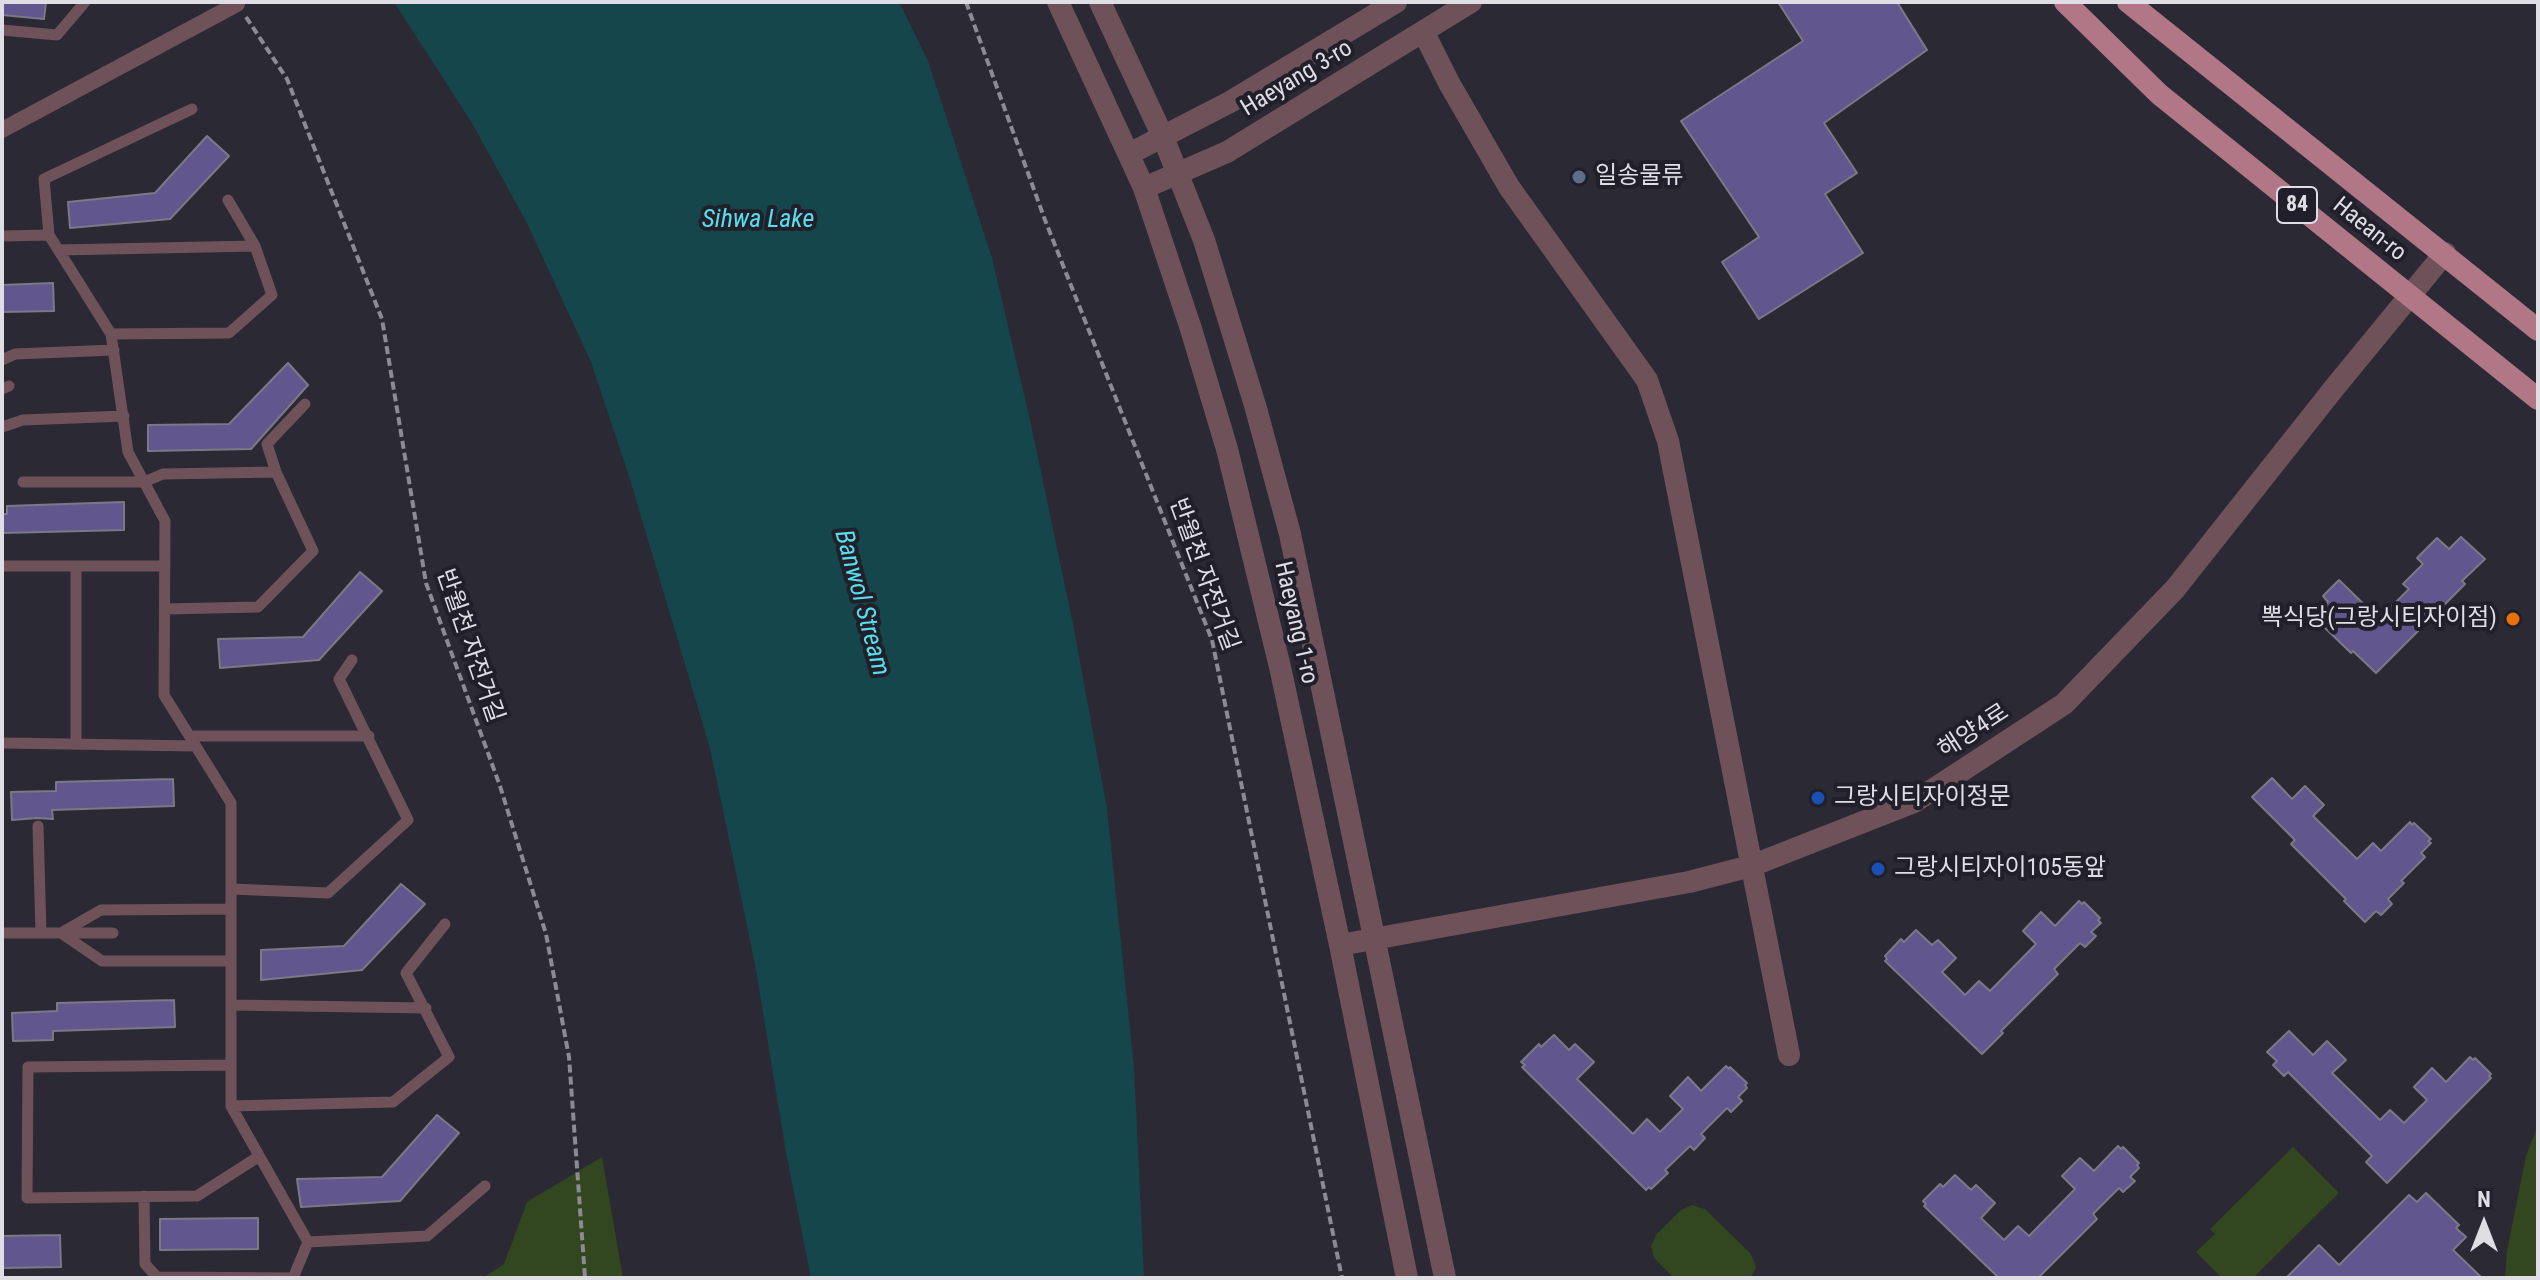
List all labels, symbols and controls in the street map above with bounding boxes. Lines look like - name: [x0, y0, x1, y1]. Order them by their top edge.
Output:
- street label: Haeyang 3-ro: [1236, 35, 1358, 123]
- place label: 일송물류: [1595, 163, 1683, 191]
- marker: 일송물류: [1570, 168, 1588, 186]
- road number: 84: [2277, 187, 2317, 223]
- street label: Haean-ro: [2327, 192, 2411, 268]
- water label: Sihwa Lake: [702, 204, 814, 236]
- street label: 반월천 자전거길: [1162, 495, 1244, 655]
- water label: Banwol Stream: [827, 527, 895, 679]
- street label: Haeyang 1-ro: [1267, 559, 1323, 687]
- street label: 반월천 자전거길: [429, 566, 509, 726]
- place label: 뽁식당(그랑시티자이점): [2261, 605, 2497, 633]
- marker: 뽁식당(그랑시티자이점): [2504, 610, 2522, 628]
- street label: 해양4로: [1933, 699, 2015, 765]
- place label: 그랑시티자이정문: [1834, 784, 2011, 812]
- marker: 그랑시티자이정문: [1809, 789, 1827, 807]
- place label: 그랑시티자이105동앞: [1894, 855, 2106, 883]
- marker: 그랑시티자이105동앞: [1869, 860, 1887, 878]
- north arrow: [2444, 1184, 2524, 1264]
- text: N: [2477, 1187, 2491, 1212]

